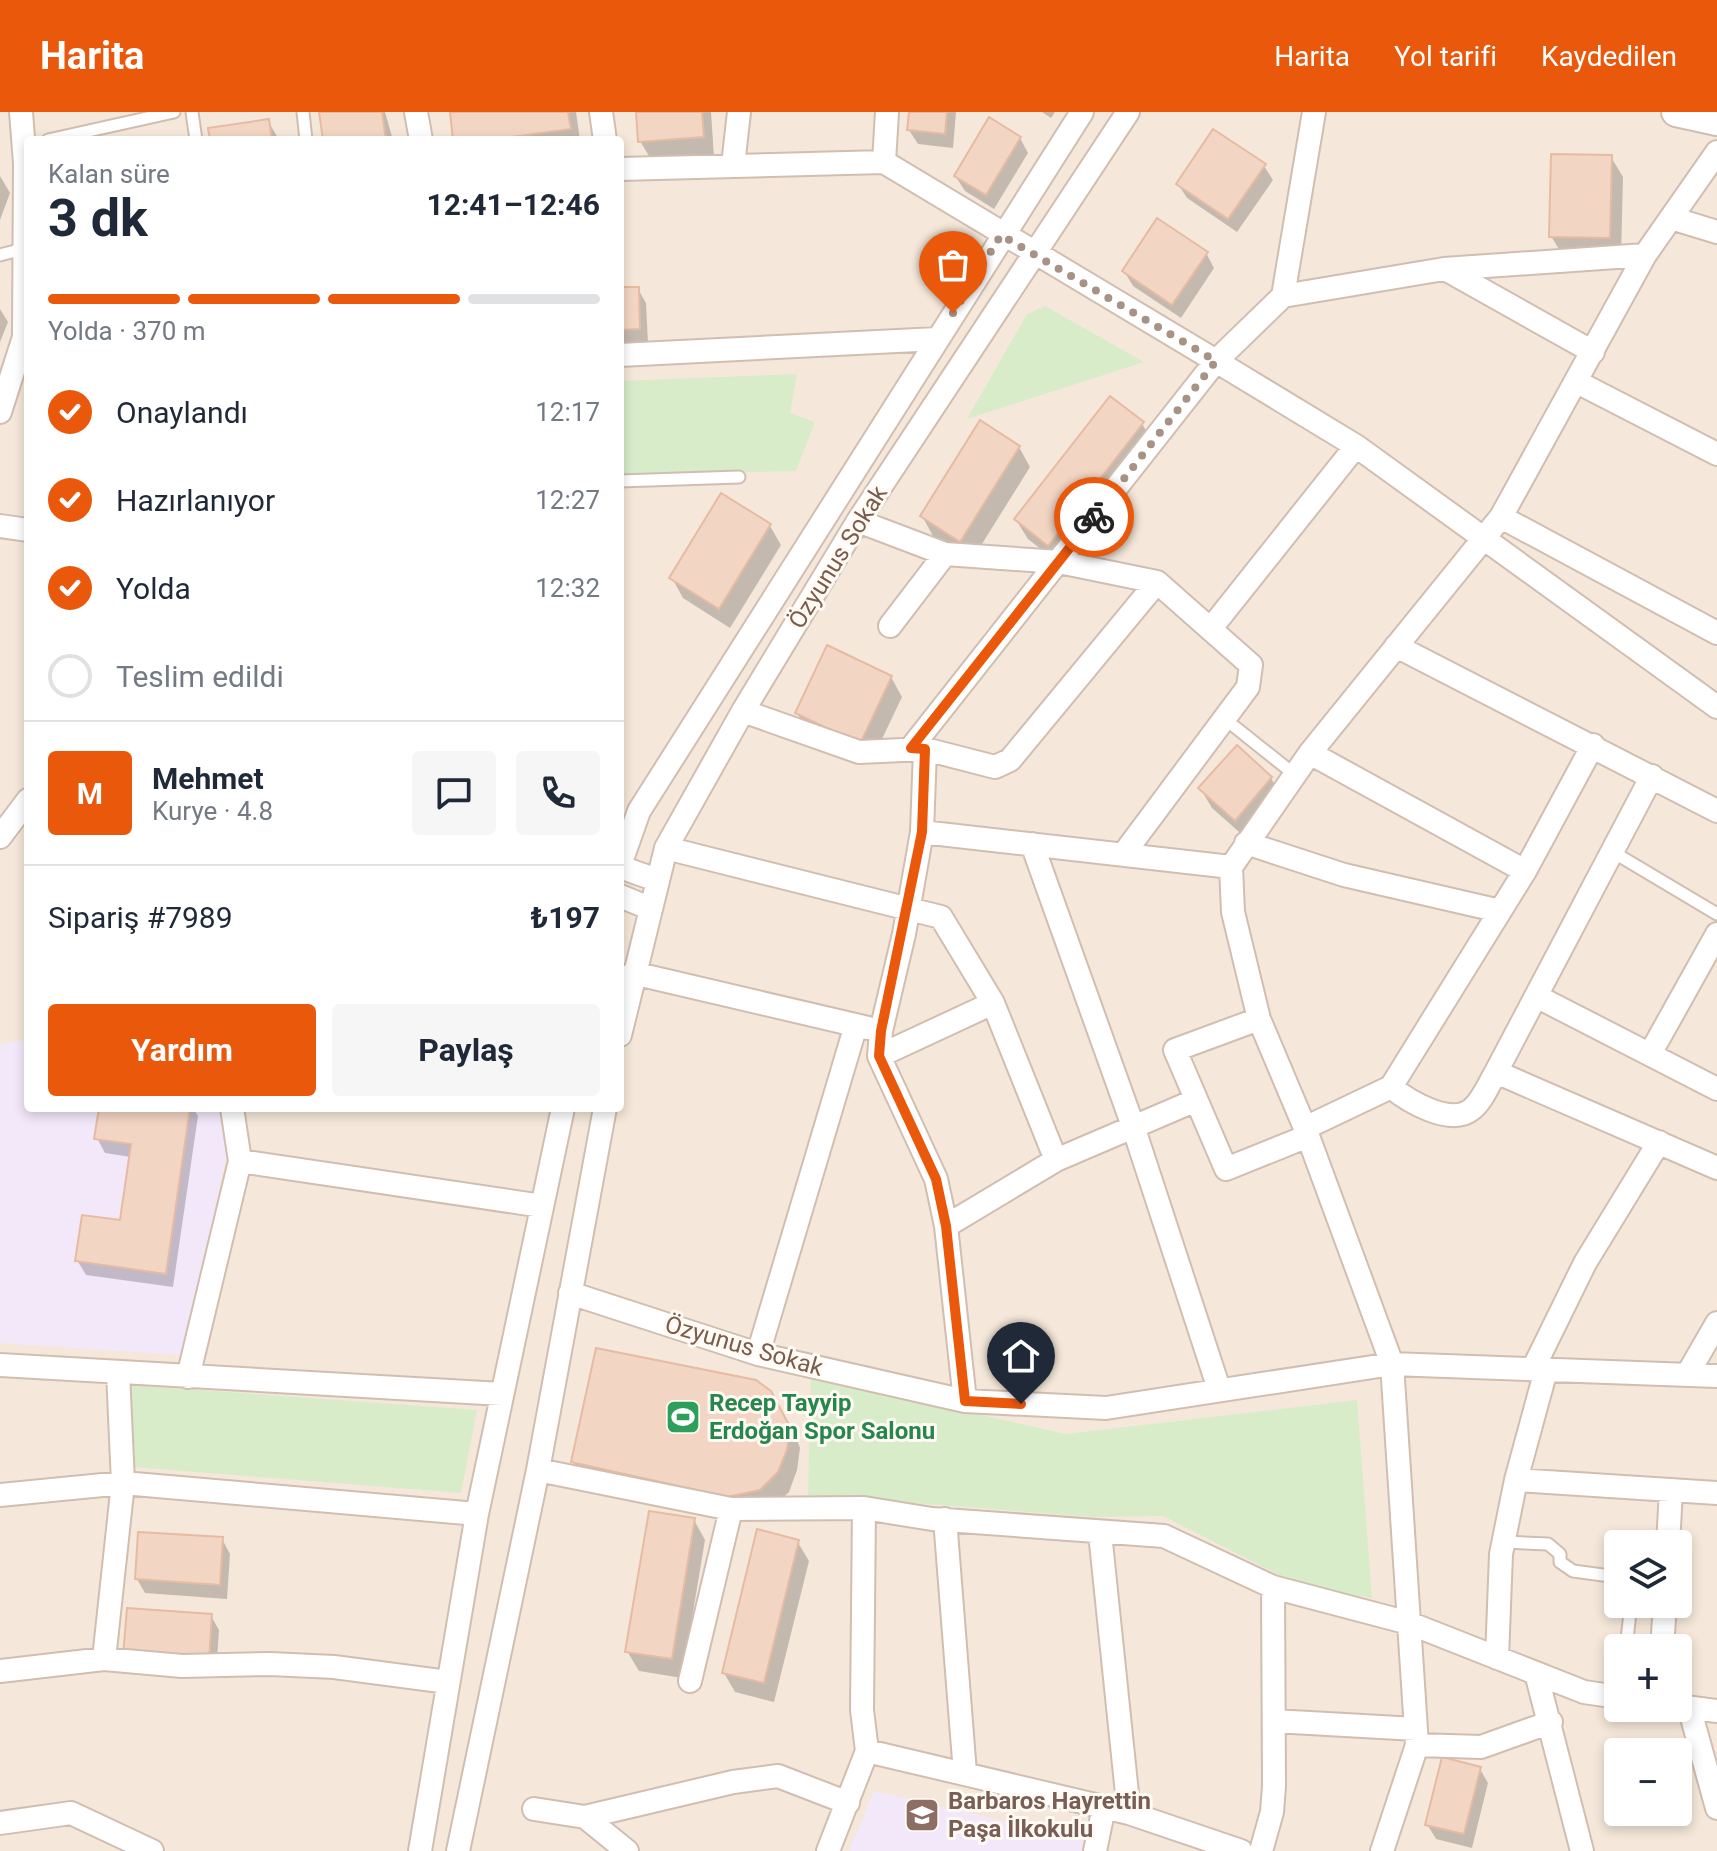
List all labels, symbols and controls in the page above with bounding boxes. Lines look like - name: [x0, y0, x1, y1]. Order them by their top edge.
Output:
- text: Harita: [40, 34, 144, 78]
- text: Harita: [1274, 40, 1350, 73]
- text: Yol tarifi: [1394, 40, 1497, 73]
- text: Kaydedilen: [1541, 40, 1677, 73]
- text: Kalan süre: [48, 159, 170, 189]
- text: 12:41–12:46: [426, 187, 600, 222]
- text: 3 dk: [48, 188, 148, 249]
- pin: [919, 231, 987, 313]
- icon: bag: [931, 243, 975, 287]
- text: Yolda · 370 m: [48, 316, 206, 346]
- icon: check: [48, 390, 92, 434]
- text: Onaylandı: [116, 395, 248, 430]
- text: 12:17: [535, 397, 600, 427]
- courier: [1054, 477, 1134, 557]
- icon: check: [48, 478, 92, 522]
- street label: Özyunus Sokak: [783, 480, 894, 634]
- text: Hazırlanıyor: [116, 483, 275, 518]
- text: 12:27: [535, 485, 600, 515]
- icon: bike: [1072, 495, 1116, 539]
- icon: check: [48, 566, 92, 610]
- text: Yolda: [116, 571, 191, 606]
- text: 12:32: [535, 573, 600, 603]
- text: Teslim edildi: [116, 659, 284, 694]
- button: chat: [412, 751, 496, 835]
- button: phone: [516, 751, 600, 835]
- text: Mehmet: [152, 761, 264, 796]
- text: M: [77, 776, 103, 811]
- text: Kurye · 4.8: [152, 796, 273, 826]
- text: Sipariş #7989: [48, 900, 233, 935]
- text: ₺197: [531, 900, 600, 935]
- button: Yardım: [48, 1004, 316, 1096]
- button: Paylaş: [332, 1004, 600, 1096]
- street label: Özyunus Sokak: [662, 1310, 827, 1382]
- pin: [987, 1322, 1055, 1404]
- icon: home: [999, 1334, 1043, 1378]
- place label: Recep Tayyip Erdoğan Spor Salonu: [709, 1389, 935, 1445]
- sports icon: Recep Tayyip Erdoğan Spor Salonu: [664, 1398, 702, 1436]
- map controls: [1604, 1530, 1692, 1826]
- button: layers: [1604, 1530, 1692, 1618]
- button: +: [1604, 1634, 1692, 1722]
- button: −: [1604, 1738, 1692, 1826]
- place label: Barbaros Hayrettin Paşa İlkokulu: [948, 1787, 1151, 1843]
- school or university icon: Barbaros Hayrettin Paşa İlkokulu: [903, 1796, 941, 1834]

